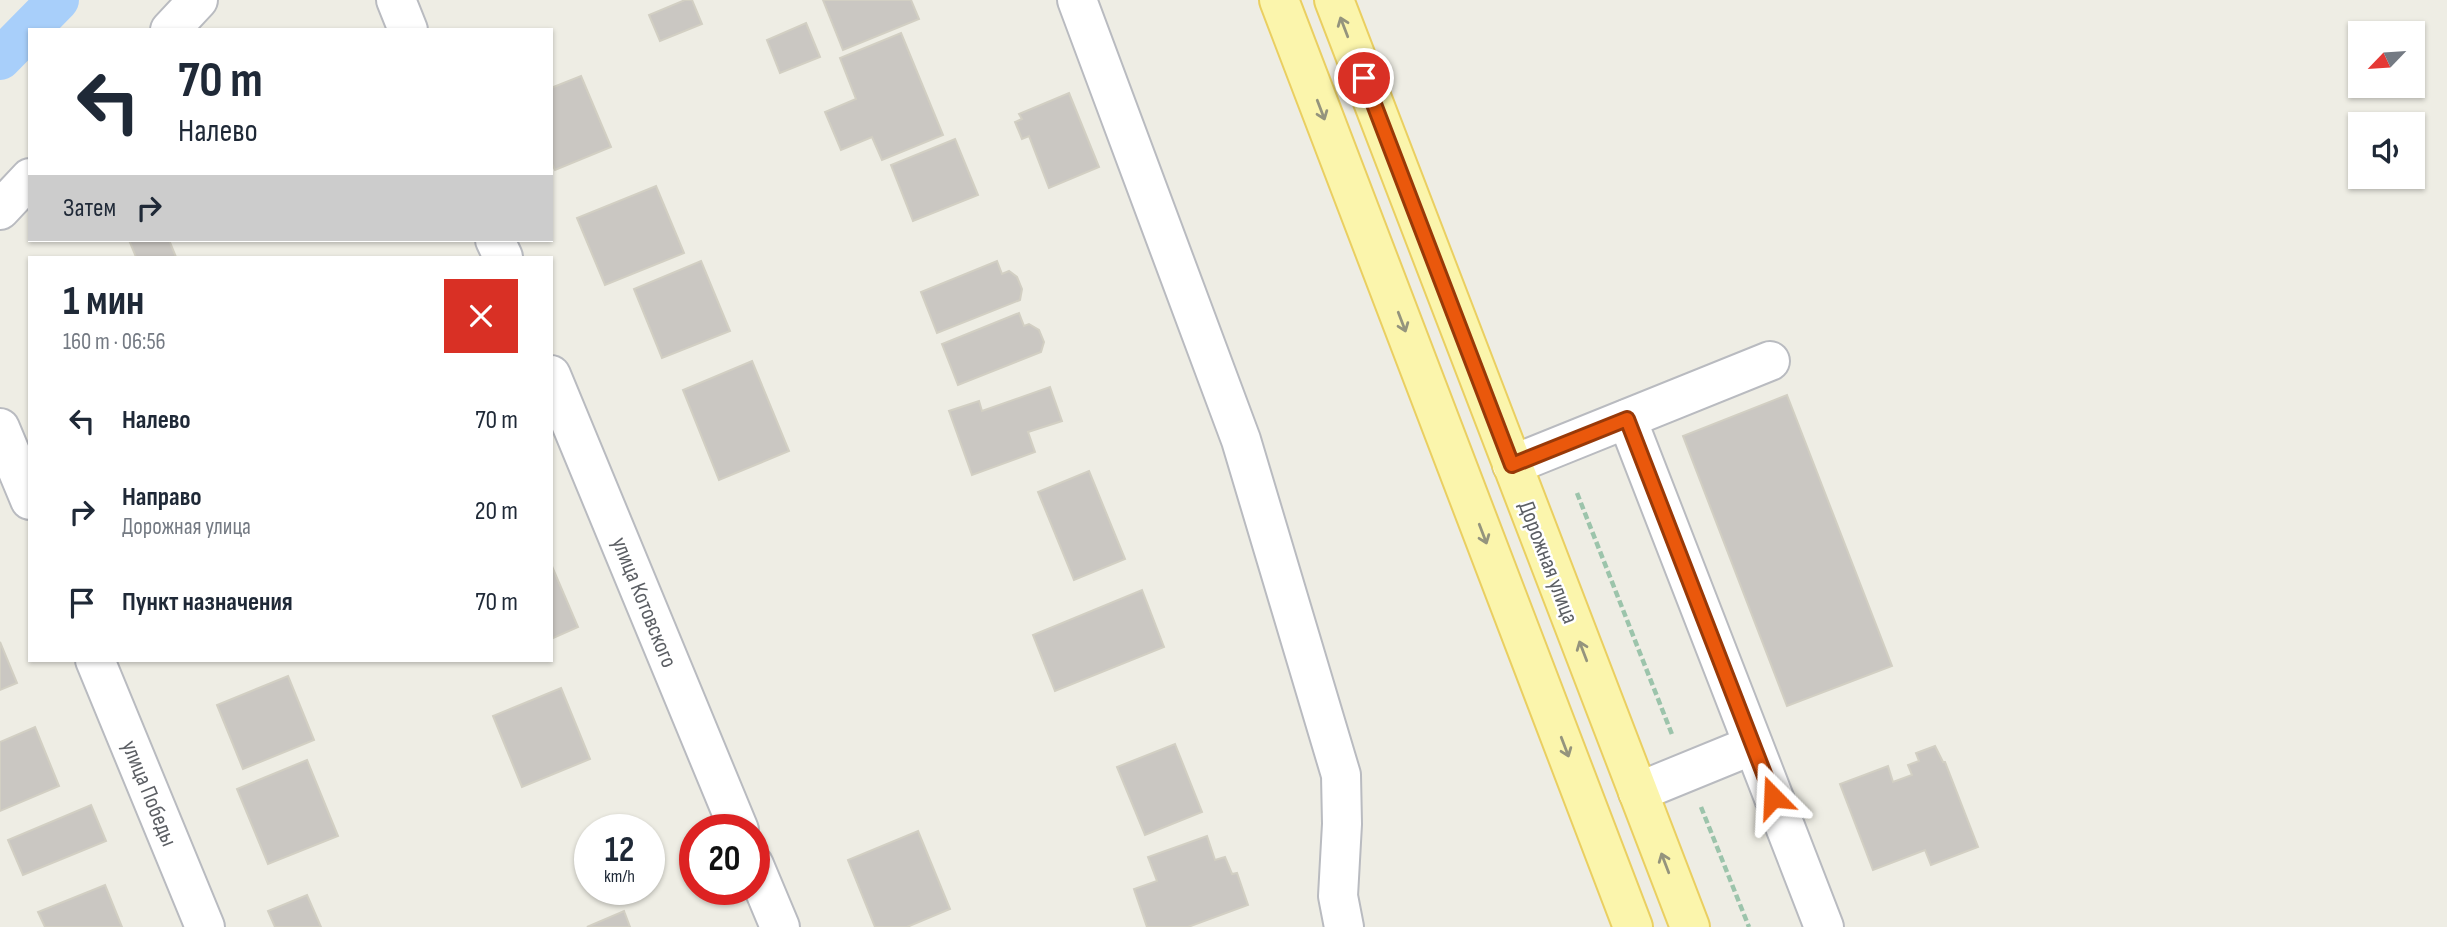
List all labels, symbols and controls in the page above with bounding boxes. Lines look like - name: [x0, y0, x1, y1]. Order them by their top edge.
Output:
- one-way arrow: [1337, 16, 1349, 38]
- north arrow: [2348, 21, 2426, 98]
- map controls: [2348, 21, 2425, 189]
- pin: [1334, 48, 1394, 108]
- text: 70 m: [178, 52, 263, 111]
- icon: left: [63, 56, 154, 147]
- icon: arrive: [1345, 59, 1383, 97]
- one-way arrow: [1315, 98, 1328, 120]
- text: Налево: [178, 112, 258, 151]
- button: sound: [2348, 112, 2425, 189]
- icon: right: [130, 189, 168, 227]
- text: Затем: [63, 193, 116, 224]
- text: 1 мин: [63, 276, 144, 327]
- button: close: [444, 279, 518, 353]
- one-way arrow: [1396, 311, 1409, 332]
- text: 160 m · 06:56: [63, 328, 166, 356]
- icon: left: [63, 402, 101, 440]
- text: Налево: [122, 405, 191, 436]
- text: 70 m: [475, 405, 518, 436]
- text: Направо: [122, 482, 201, 513]
- icon: right: [63, 493, 101, 531]
- text: 20 m: [475, 496, 518, 527]
- street label: Дорожная улица: [1512, 497, 1584, 628]
- text: Дорожная улица: [122, 513, 251, 541]
- one-way arrow: [1478, 523, 1491, 545]
- street label: улица Котовского: [605, 533, 683, 672]
- icon: arrive: [63, 584, 101, 622]
- text: Пункт назначения: [122, 587, 293, 618]
- text: 70 m: [475, 587, 518, 618]
- one-way arrow: [1576, 641, 1589, 662]
- one-way arrow: [1559, 735, 1572, 757]
- street label: улица Победы: [115, 736, 183, 850]
- position arrow: [1736, 760, 1810, 834]
- speed limit sign: 20: [679, 814, 770, 905]
- text: 12: [605, 829, 634, 872]
- one-way arrow: [1658, 853, 1671, 875]
- text: km/h: [604, 866, 635, 887]

